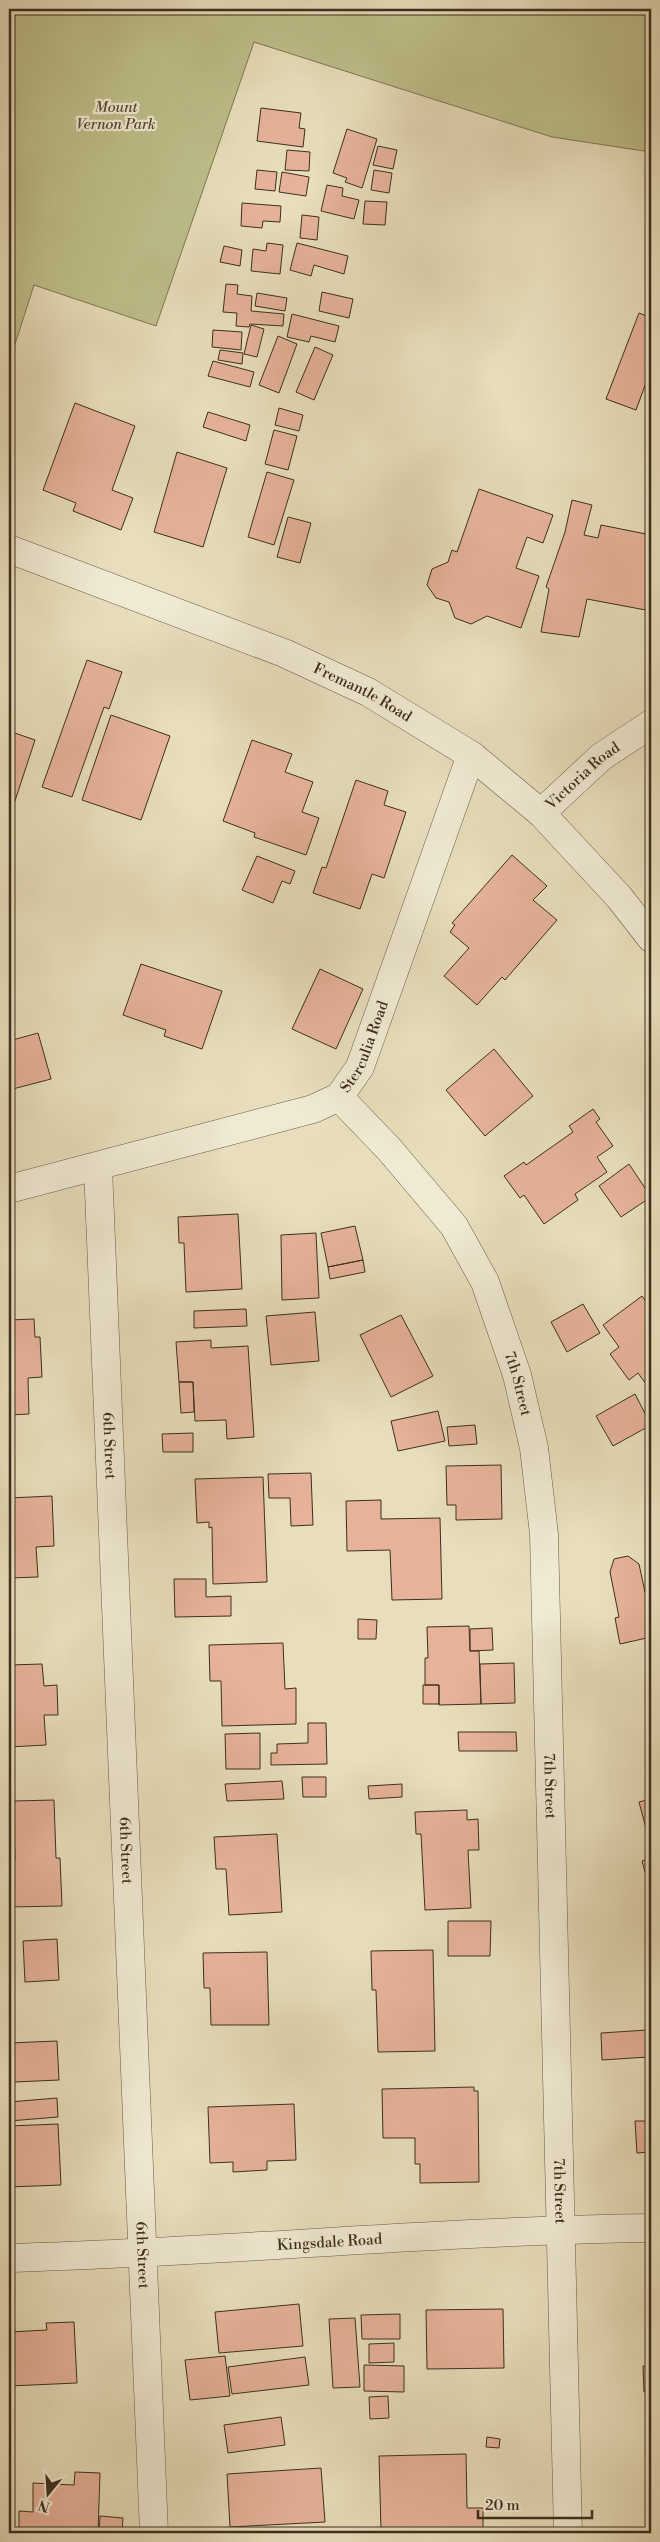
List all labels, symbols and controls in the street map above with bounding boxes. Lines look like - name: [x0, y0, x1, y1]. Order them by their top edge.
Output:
- park label: Mount Vernon Park: [76, 98, 156, 134]
- street label: Fremantle Road: [310, 659, 416, 727]
- street label: Victoria Road: [541, 738, 624, 815]
- street label: Sterculia Road: [336, 998, 393, 1096]
- street label: 7th Street: [500, 1349, 535, 1419]
- street label: 6th Street: [98, 1412, 120, 1481]
- street label: 7th Street: [539, 1753, 560, 1820]
- street label: 6th Street: [115, 1816, 136, 1885]
- street label: 7th Street: [549, 2158, 570, 2225]
- street label: 6th Street: [131, 2221, 153, 2290]
- street label: Kingsdale Road: [277, 2230, 383, 2255]
- north arrow: [22, 2470, 72, 2520]
- scale bar: [478, 2487, 591, 2519]
- text: N: [36, 2495, 52, 2516]
- text: 20 m: [485, 2496, 520, 2515]

